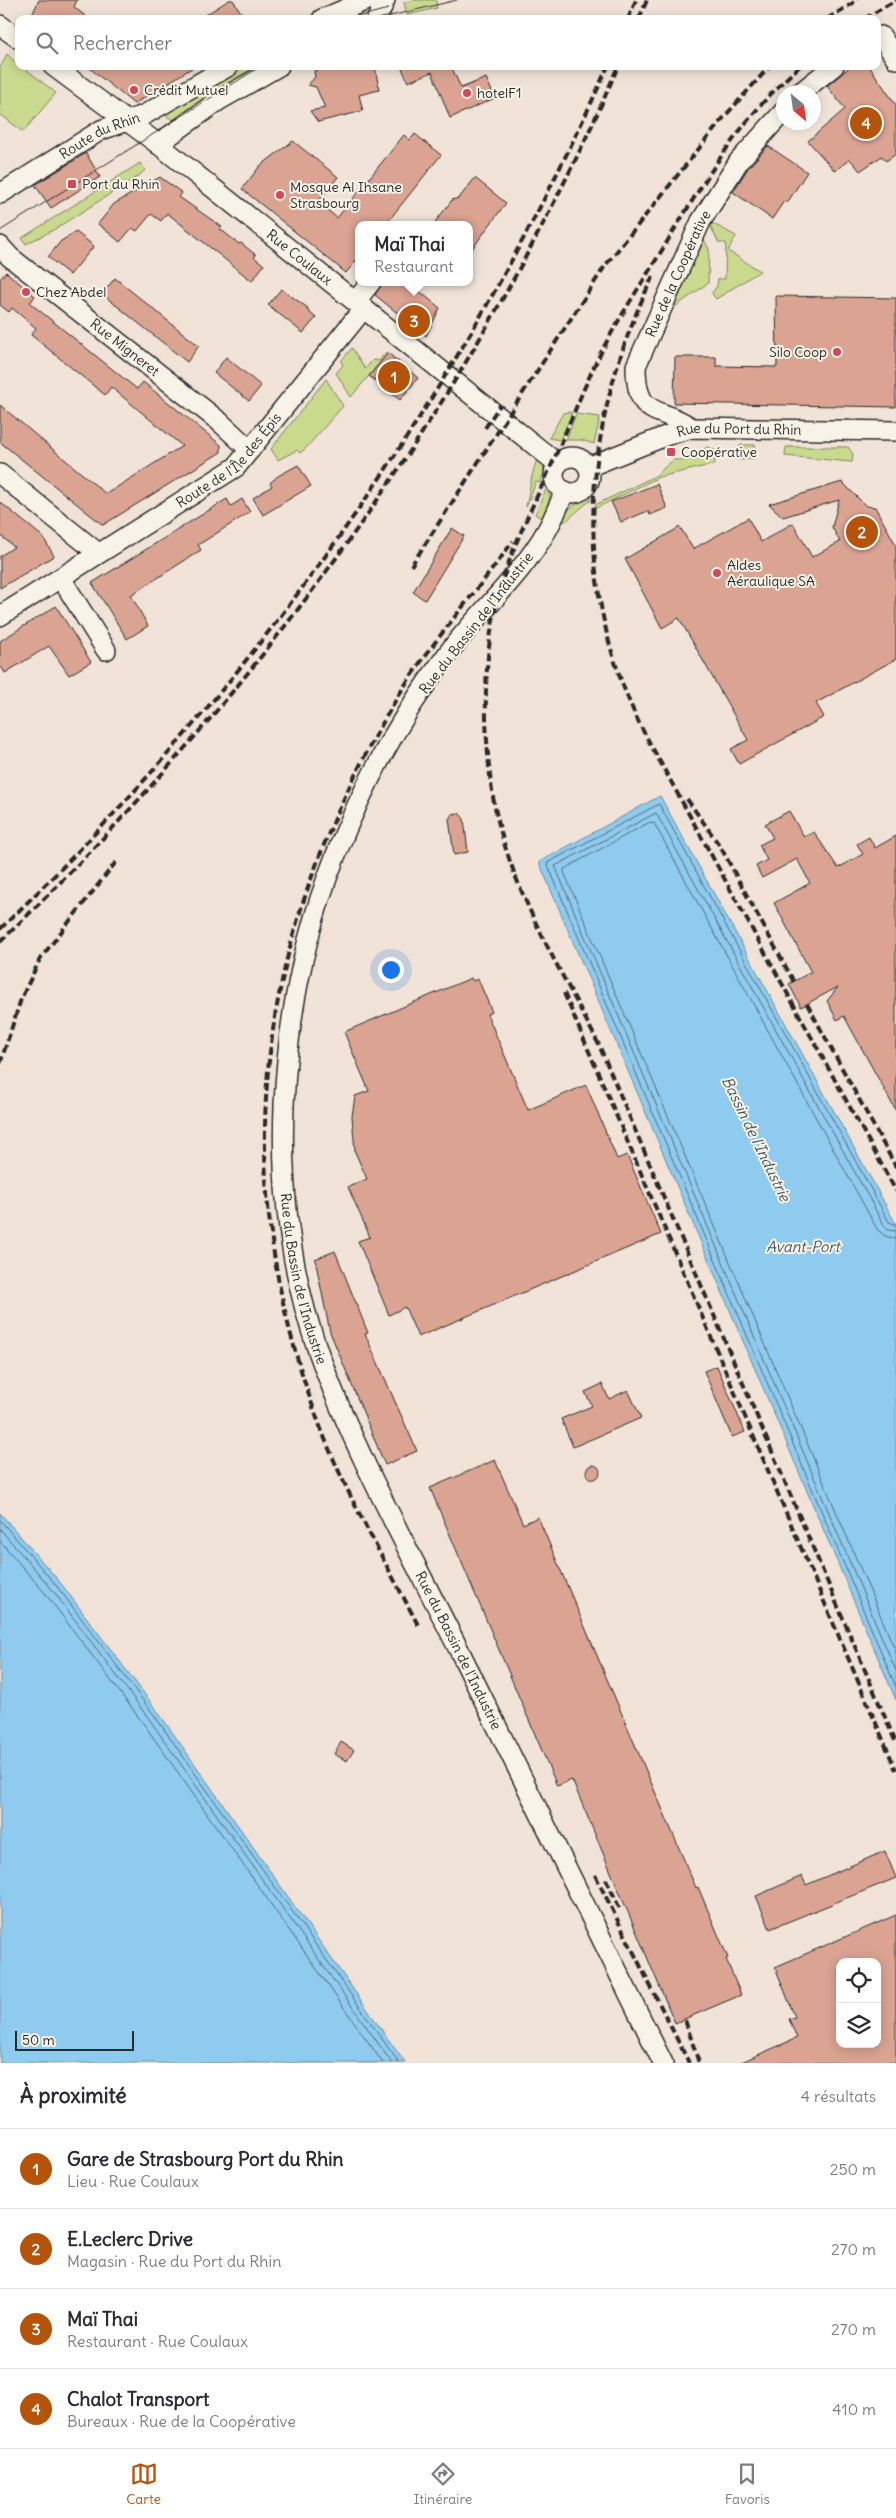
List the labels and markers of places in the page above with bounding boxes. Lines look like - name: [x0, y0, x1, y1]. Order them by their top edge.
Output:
- place label: Crédit Mutuel: [144, 81, 228, 99]
- marker: Crédit Mutuel: [128, 84, 140, 96]
- place label: hotelF1: [477, 84, 522, 102]
- marker: hotelF1: [461, 87, 473, 99]
- pin: 4: [850, 104, 882, 142]
- place label: Port du Rhin: [82, 175, 160, 193]
- marker: Port du Rhin: [66, 178, 78, 190]
- place label: Mosque Al Ihsane Strasbourg: [290, 178, 402, 212]
- marker: Mosque Al Ihsane Strasbourg: [274, 189, 286, 201]
- place label: Chez Abdel: [36, 283, 106, 301]
- marker: Chez Abdel: [20, 286, 32, 298]
- pin: 3: [398, 302, 430, 340]
- place label: Silo Coop: [769, 343, 827, 361]
- marker: Silo Coop: [831, 346, 843, 358]
- pin: 1: [378, 358, 410, 396]
- place label: Coopérative: [681, 443, 757, 461]
- marker: Coopérative: [665, 446, 677, 458]
- pin: 2: [846, 513, 878, 551]
- place label: Aldes Aéraulique SA: [727, 556, 815, 590]
- marker: Aldes Aéraulique SA: [711, 567, 723, 579]

